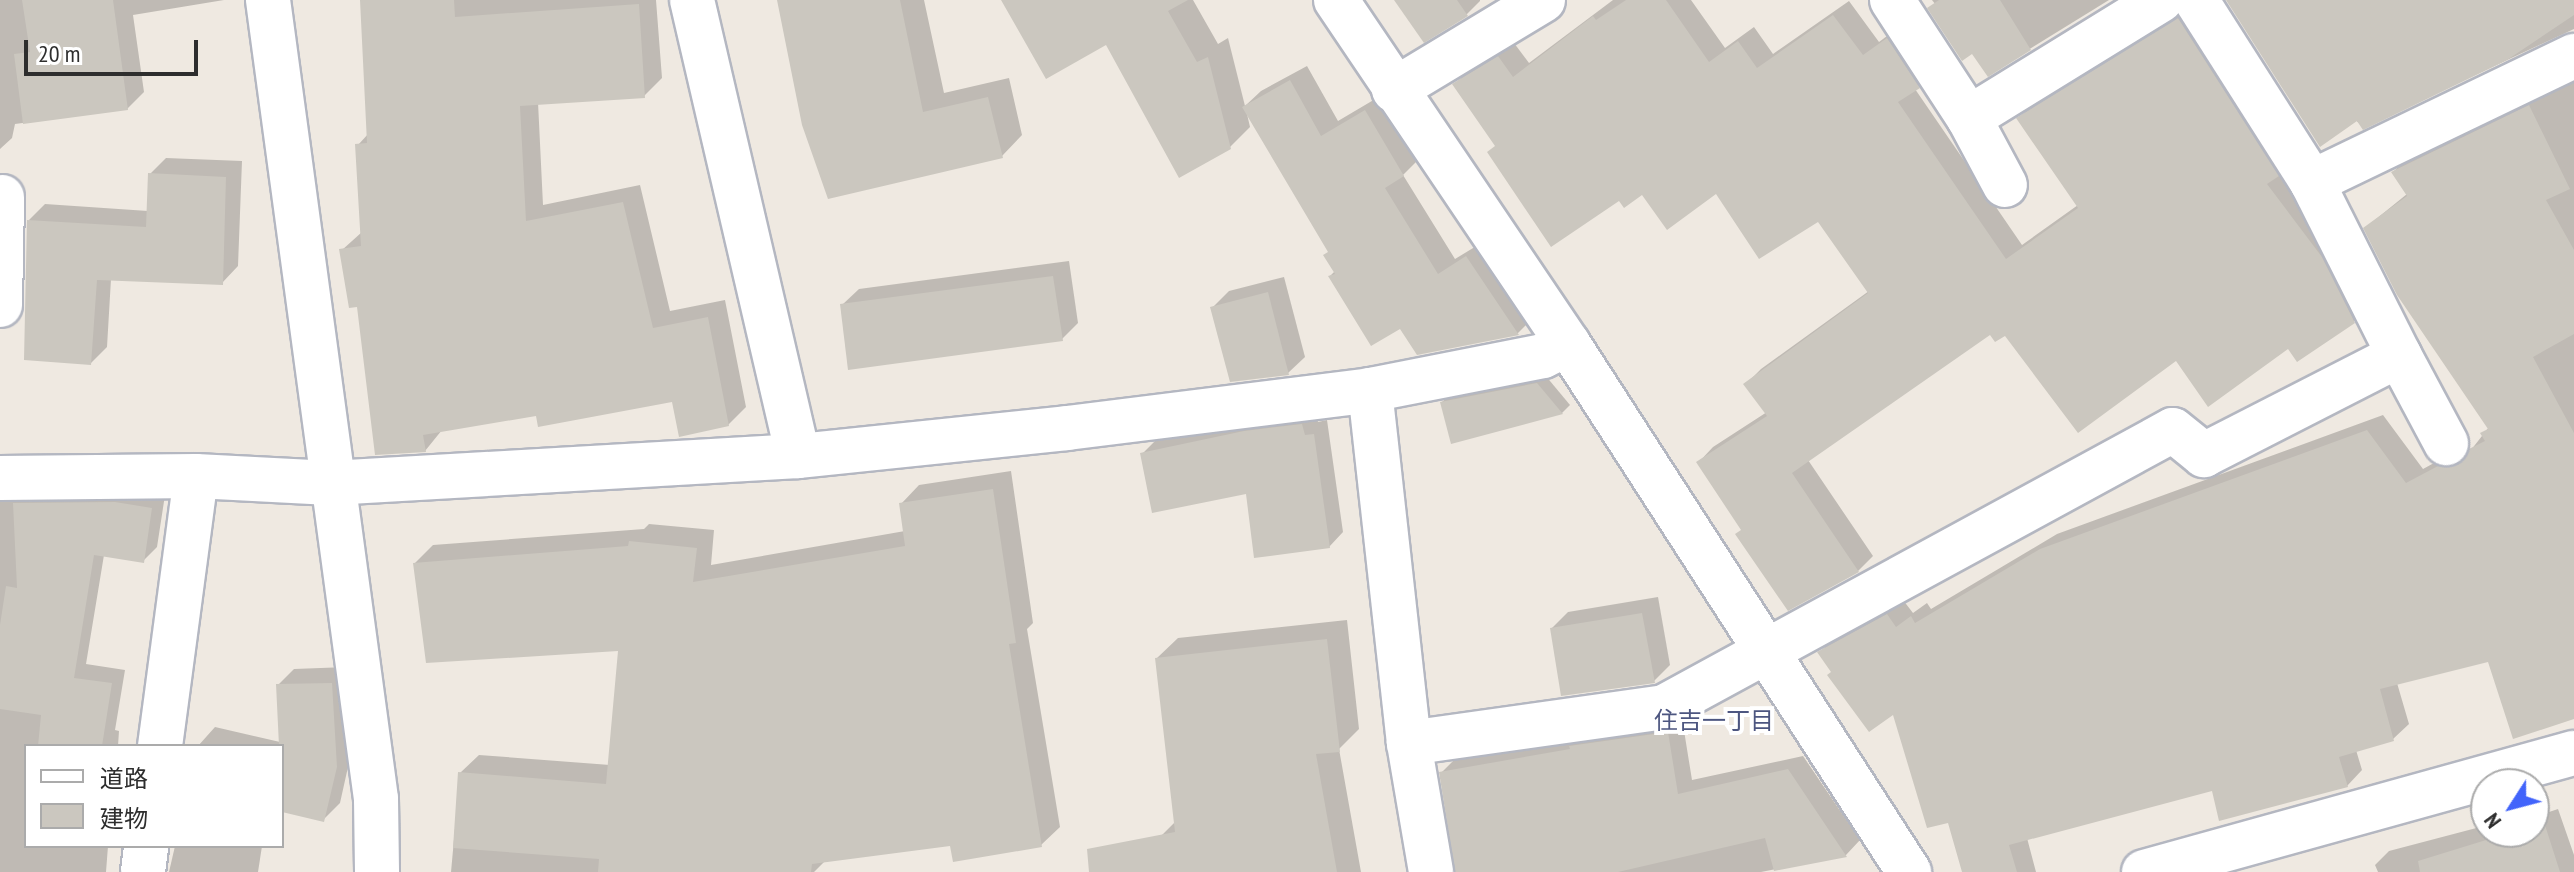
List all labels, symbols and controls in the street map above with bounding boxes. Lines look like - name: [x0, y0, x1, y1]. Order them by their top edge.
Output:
- scale bar: [28, 24, 202, 74]
- text: 20 m: [38, 38, 80, 69]
- district label: 住吉一丁目: [1654, 707, 1774, 735]
- legend: [24, 744, 284, 848]
- text: 道路: [100, 763, 148, 794]
- north arrow: [2470, 768, 2550, 848]
- text: 建物: [100, 803, 148, 834]
- text: N: [2477, 808, 2507, 834]

